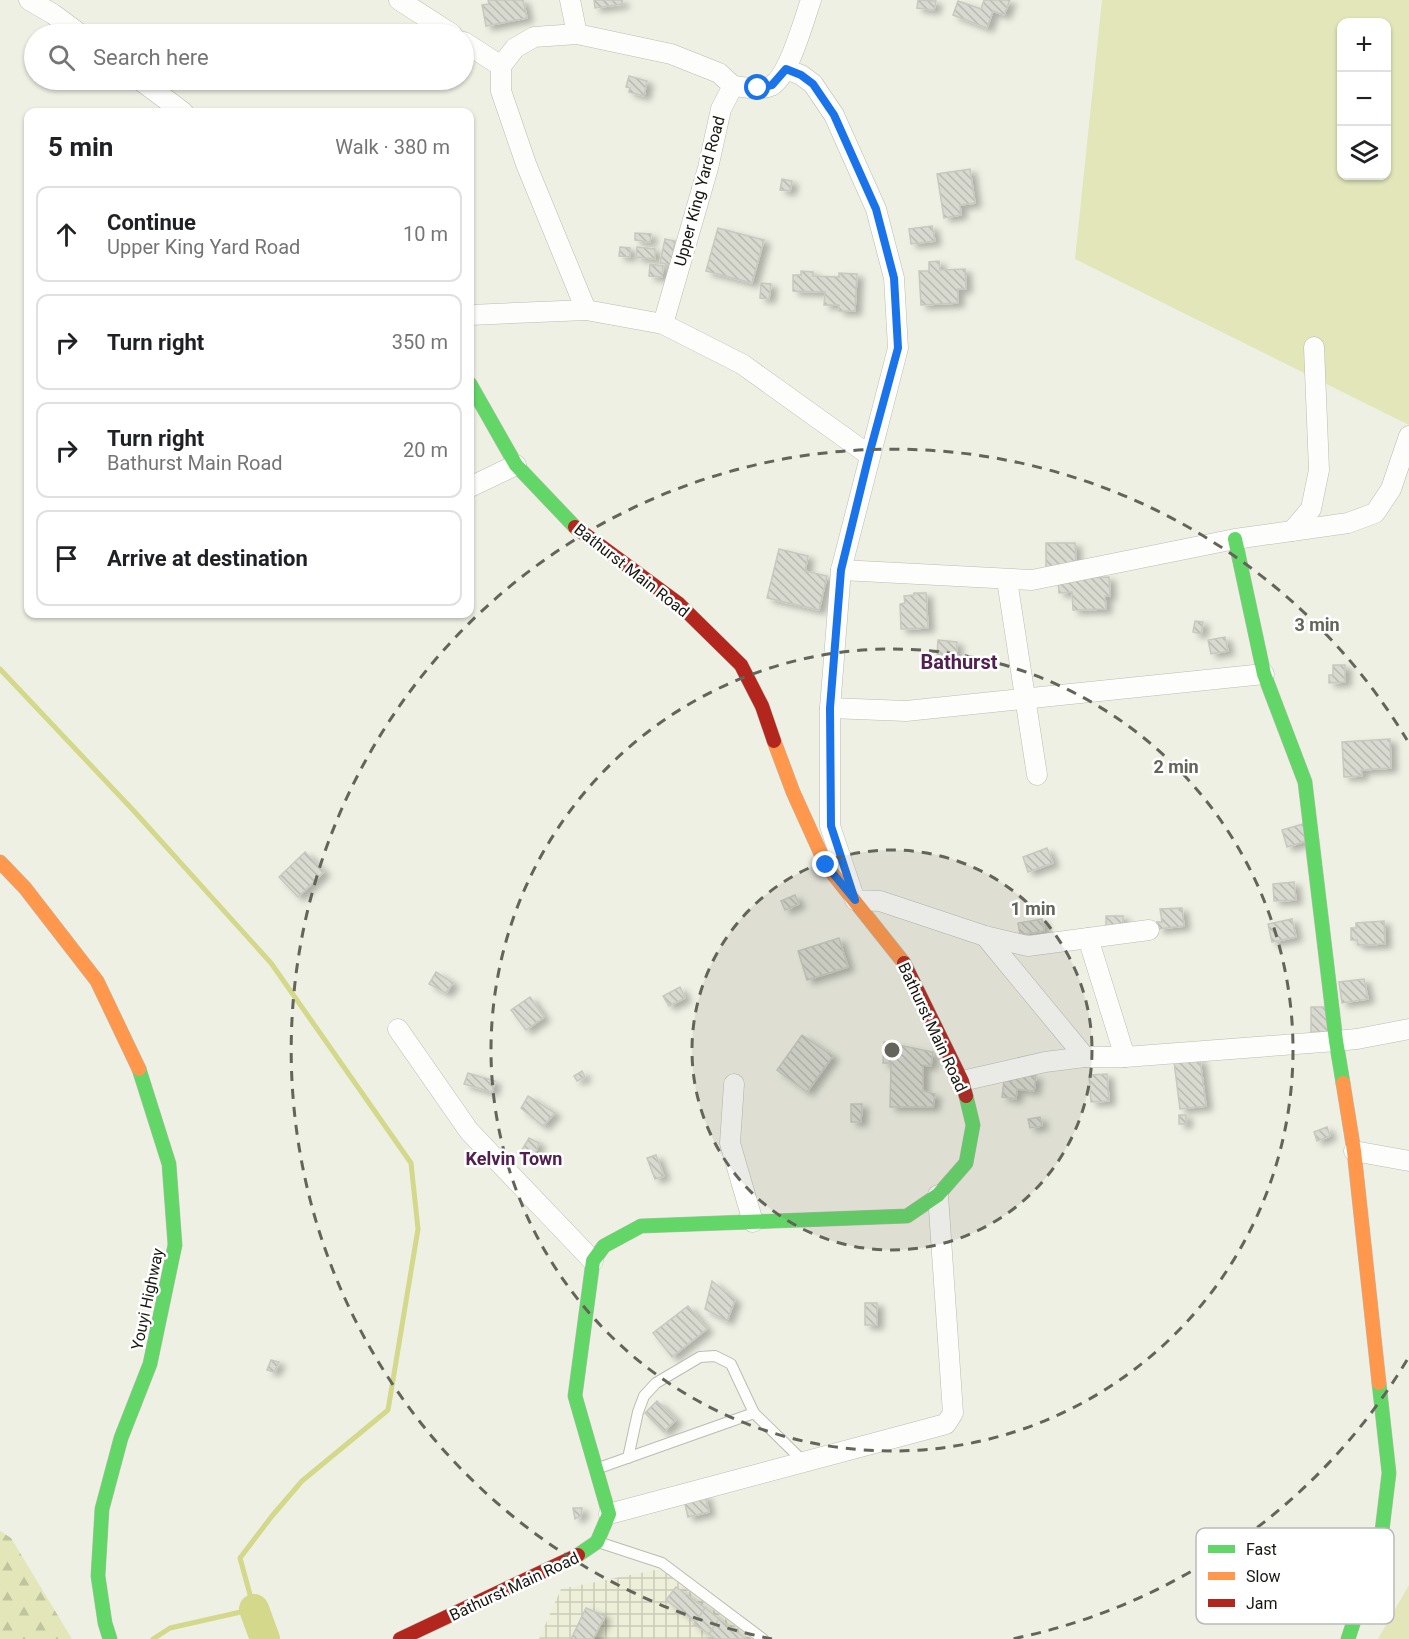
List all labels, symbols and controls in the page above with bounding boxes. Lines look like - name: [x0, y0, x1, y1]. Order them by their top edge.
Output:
- map controls: [1337, 18, 1391, 180]
- button: +: [1337, 18, 1391, 72]
- search box: [24, 24, 474, 90]
- icon: search: [45, 41, 78, 74]
- text: Search here: [93, 45, 209, 70]
- button: −: [1337, 72, 1391, 126]
- route start: [744, 74, 770, 100]
- street label: Upper King Yard Road: [670, 114, 729, 268]
- button: layers: [1337, 126, 1391, 180]
- text: 5 min: [48, 132, 113, 162]
- text: Walk · 380 m: [335, 135, 450, 159]
- text: Continue: [107, 210, 196, 235]
- icon: ahead: [50, 218, 83, 251]
- text: 10 m: [403, 222, 448, 246]
- text: Upper King Yard Road: [107, 235, 300, 259]
- icon: right: [50, 326, 83, 359]
- text: Turn right: [107, 330, 204, 355]
- text: 350 m: [392, 330, 448, 354]
- text: Turn right: [107, 426, 204, 451]
- icon: right: [50, 434, 83, 467]
- text: 20 m: [403, 438, 448, 462]
- text: Bathurst Main Road: [107, 451, 283, 475]
- street label: Bathurst Main Road: [570, 520, 693, 621]
- icon: arrive: [50, 542, 83, 575]
- text: Arrive at destination: [107, 546, 308, 571]
- text: 3 min: [1294, 614, 1340, 635]
- district label: Bathurst: [920, 650, 998, 674]
- text: 2 min: [1153, 756, 1199, 777]
- route end: [812, 851, 838, 877]
- text: 1 min: [1010, 898, 1056, 919]
- street label: Bathurst Main Road: [894, 960, 971, 1095]
- centre of rings: [882, 1040, 902, 1060]
- district label: Kelvin Town: [466, 1148, 562, 1169]
- street label: Youyi Highway: [127, 1246, 168, 1352]
- legend: [1196, 1528, 1394, 1624]
- text: Fast: [1246, 1540, 1277, 1559]
- street label: Bathurst Main Road: [447, 1548, 582, 1625]
- text: Slow: [1246, 1567, 1281, 1586]
- text: Jam: [1246, 1594, 1278, 1613]

